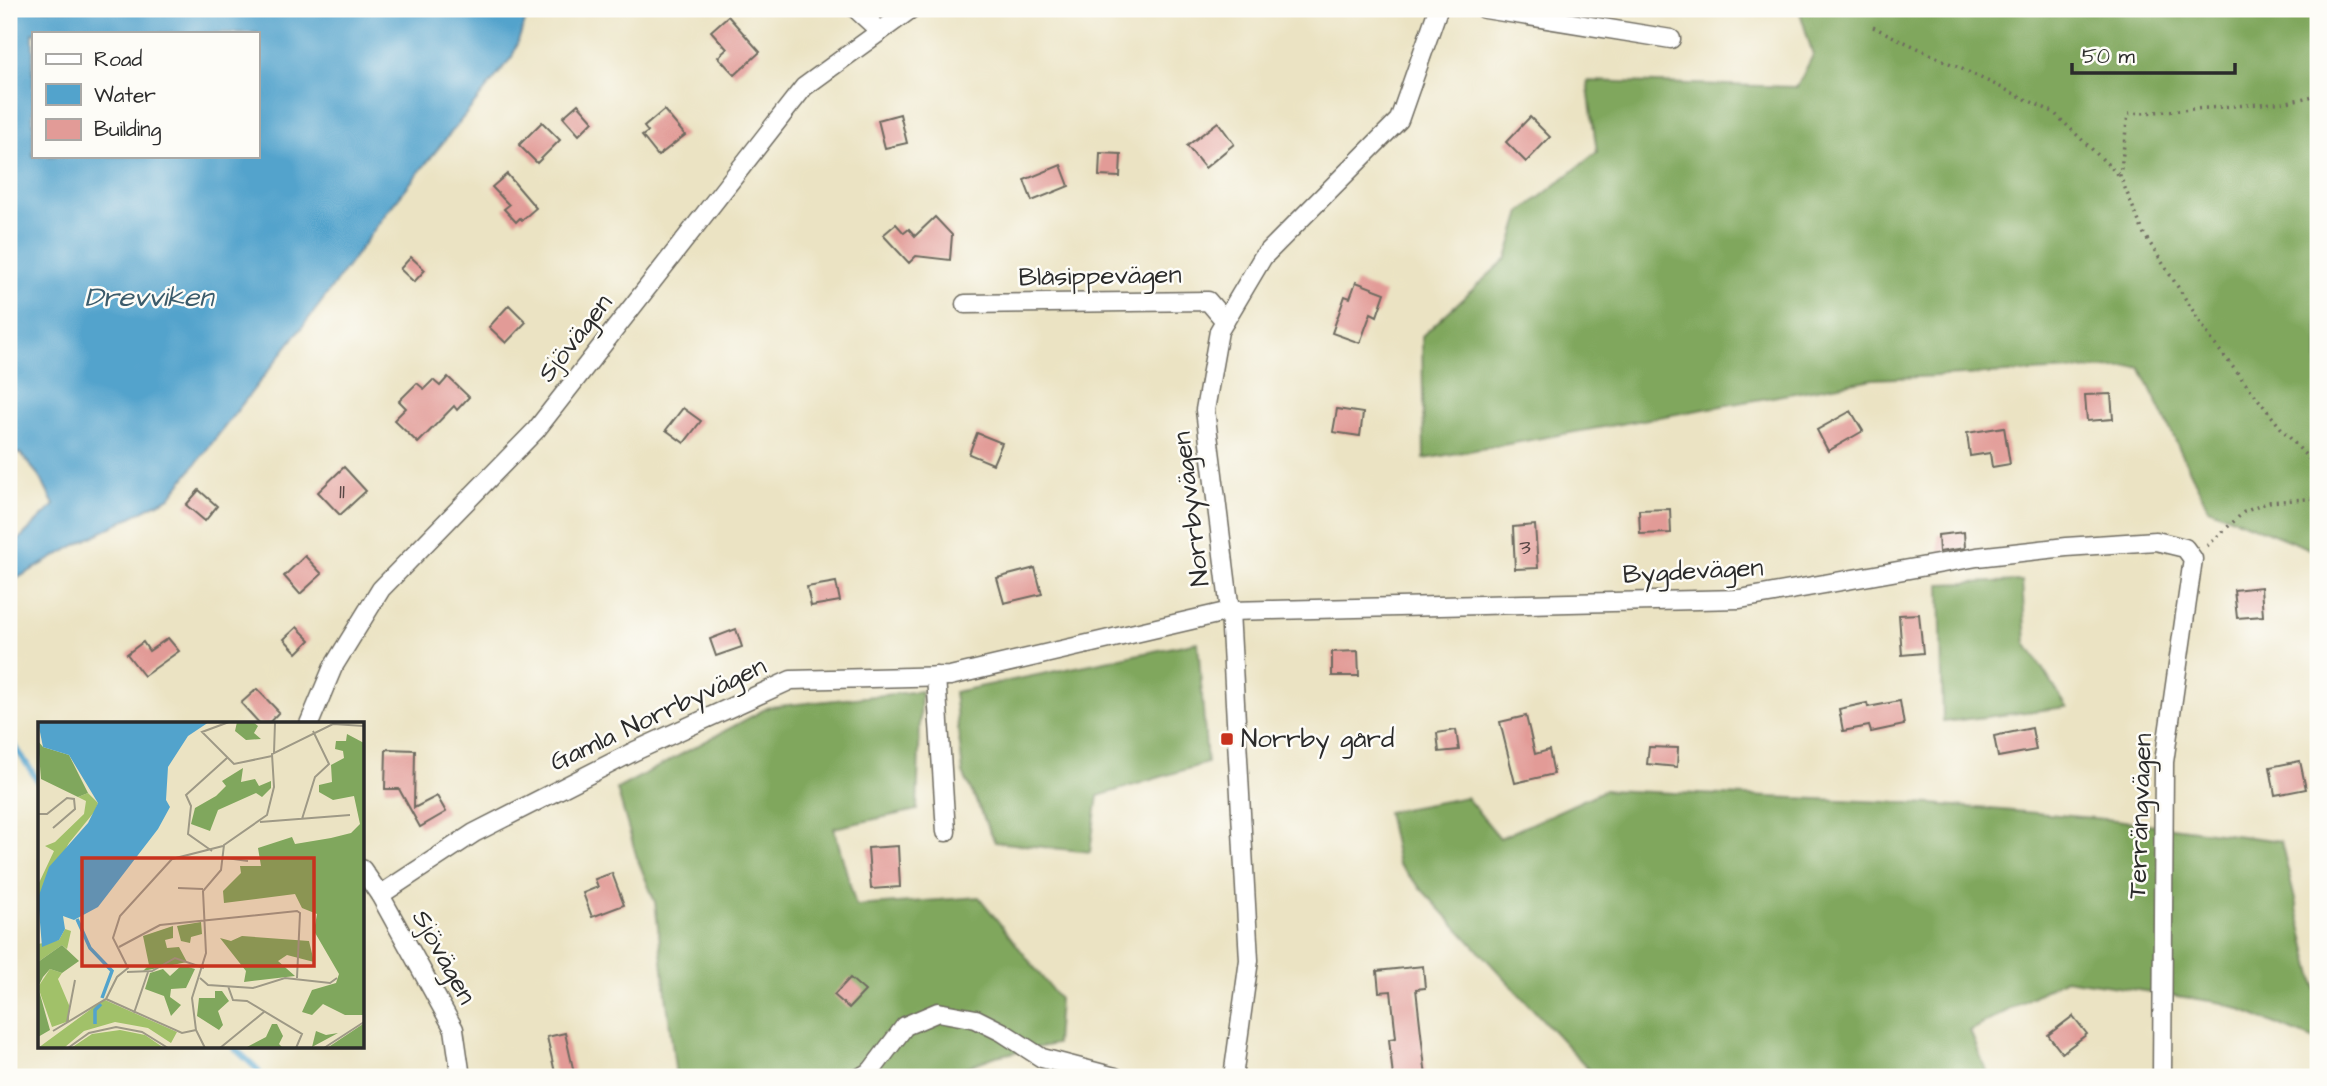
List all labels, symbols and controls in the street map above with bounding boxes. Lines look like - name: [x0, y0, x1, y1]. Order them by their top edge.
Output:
- legend: [32, 32, 259, 158]
- scale bar: [2072, 32, 2234, 76]
- text: 50 m: [2082, 42, 2136, 71]
- text: Road: [94, 45, 142, 74]
- text: Water: [94, 81, 156, 110]
- text: Building: [94, 115, 162, 146]
- street label: Blåsippevägen: [1018, 257, 1182, 297]
- water label: Drevviken: [85, 278, 215, 317]
- street label: Sjövägen: [529, 286, 623, 391]
- street label: Norrbyvägen: [1164, 429, 1220, 588]
- house number: 11: [339, 475, 345, 507]
- house number: 3: [1519, 531, 1531, 563]
- street label: Bygdevägen: [1622, 549, 1764, 595]
- street label: Gamla Norrbyvägen: [544, 648, 773, 782]
- place label: Norrby gård: [1241, 721, 1394, 759]
- inset map: [38, 722, 364, 1048]
- marker: Norrby gård: [1219, 731, 1235, 747]
- street label: Terrängvägen: [2119, 733, 2163, 900]
- street label: Sjövägen: [402, 903, 485, 1012]

